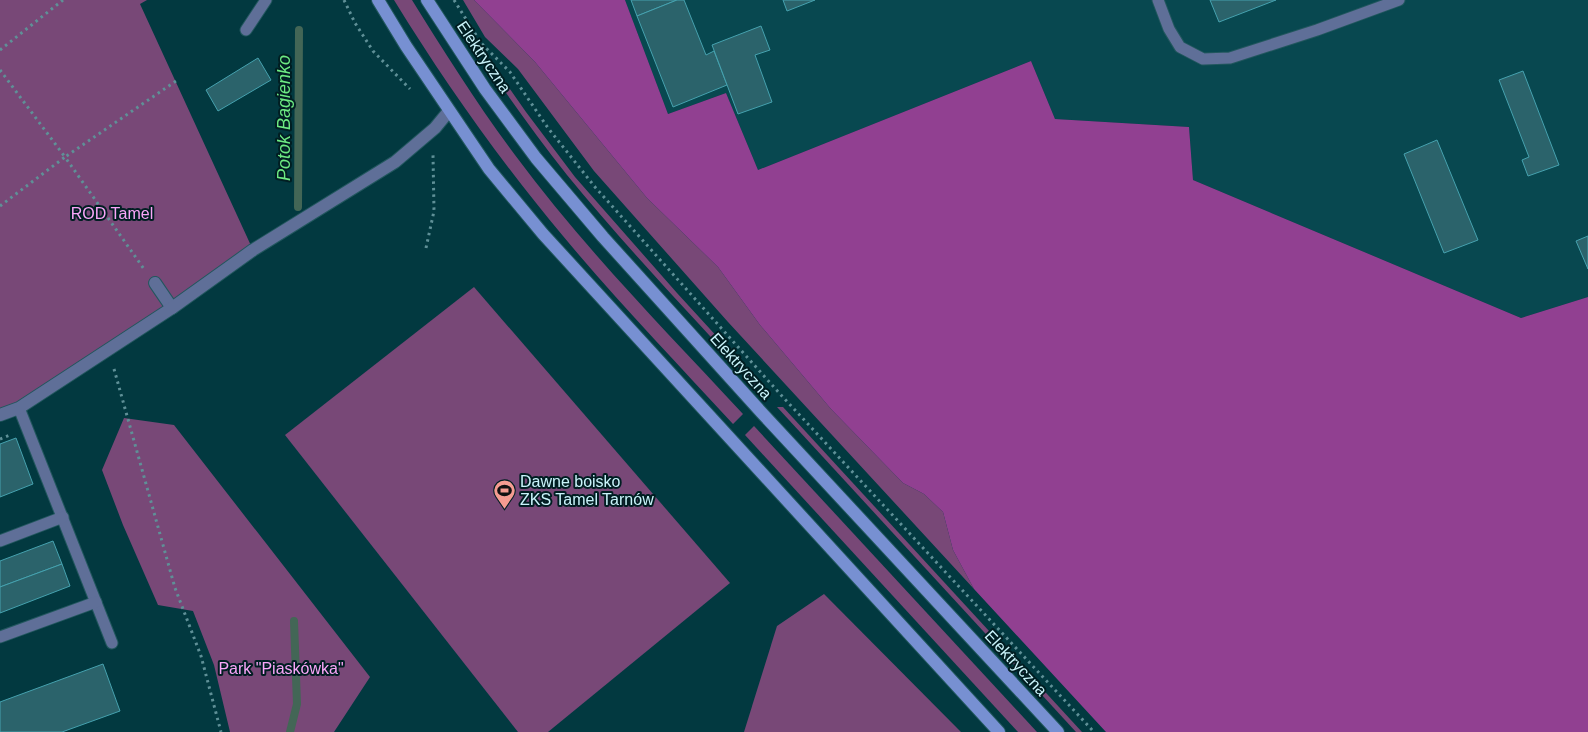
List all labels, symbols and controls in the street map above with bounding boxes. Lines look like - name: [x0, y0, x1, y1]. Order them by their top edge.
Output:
- street label: Elektryczna: [454, 18, 514, 96]
- water label: Potok Bagienko: [274, 55, 294, 181]
- park label: ROD Tamel: [71, 205, 153, 222]
- street label: Elektryczna: [707, 330, 775, 402]
- place label: Dawne boisko ZKS Tamel Tarnów: [520, 473, 654, 508]
- sports icon: Dawne boisko ZKS Tamel Tarnów: [492, 478, 516, 509]
- street label: Elektryczna: [982, 627, 1050, 699]
- park label: Park "Piaskówka": [218, 660, 344, 677]

